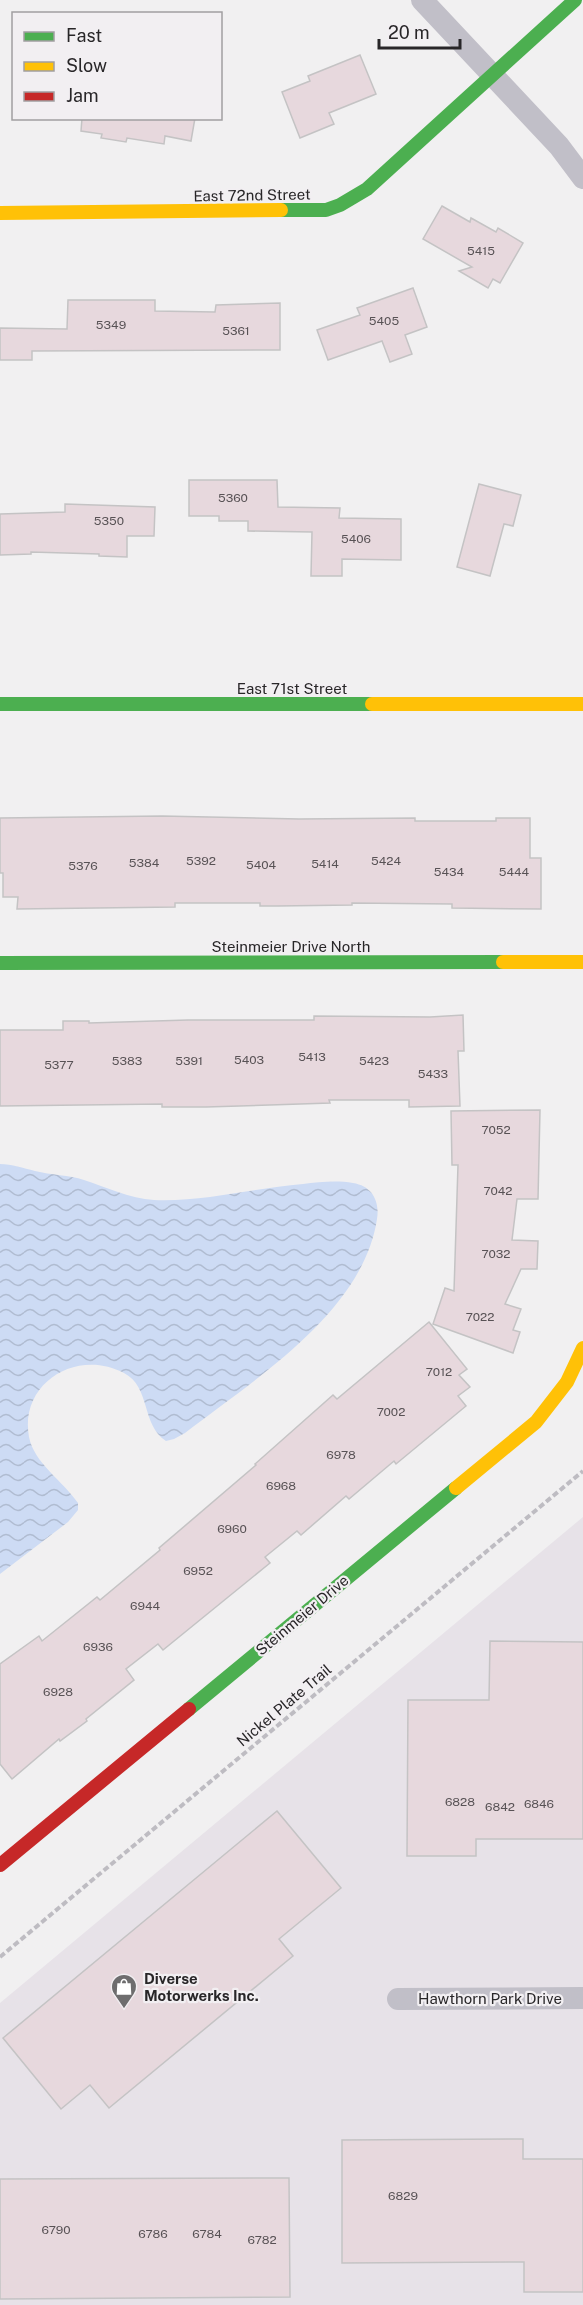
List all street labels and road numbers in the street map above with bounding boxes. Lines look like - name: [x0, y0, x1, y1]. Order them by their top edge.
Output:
- street label: East 72nd Street: [193, 185, 311, 205]
- street label: East 71st Street: [237, 680, 347, 697]
- street label: Steinmeier Drive North: [212, 938, 370, 955]
- street label: Steinmeier Drive: [252, 1571, 352, 1659]
- street label: Nickel Plate Trail: [233, 1661, 335, 1749]
- street label: Hawthorn Park Drive: [418, 1990, 562, 2007]

